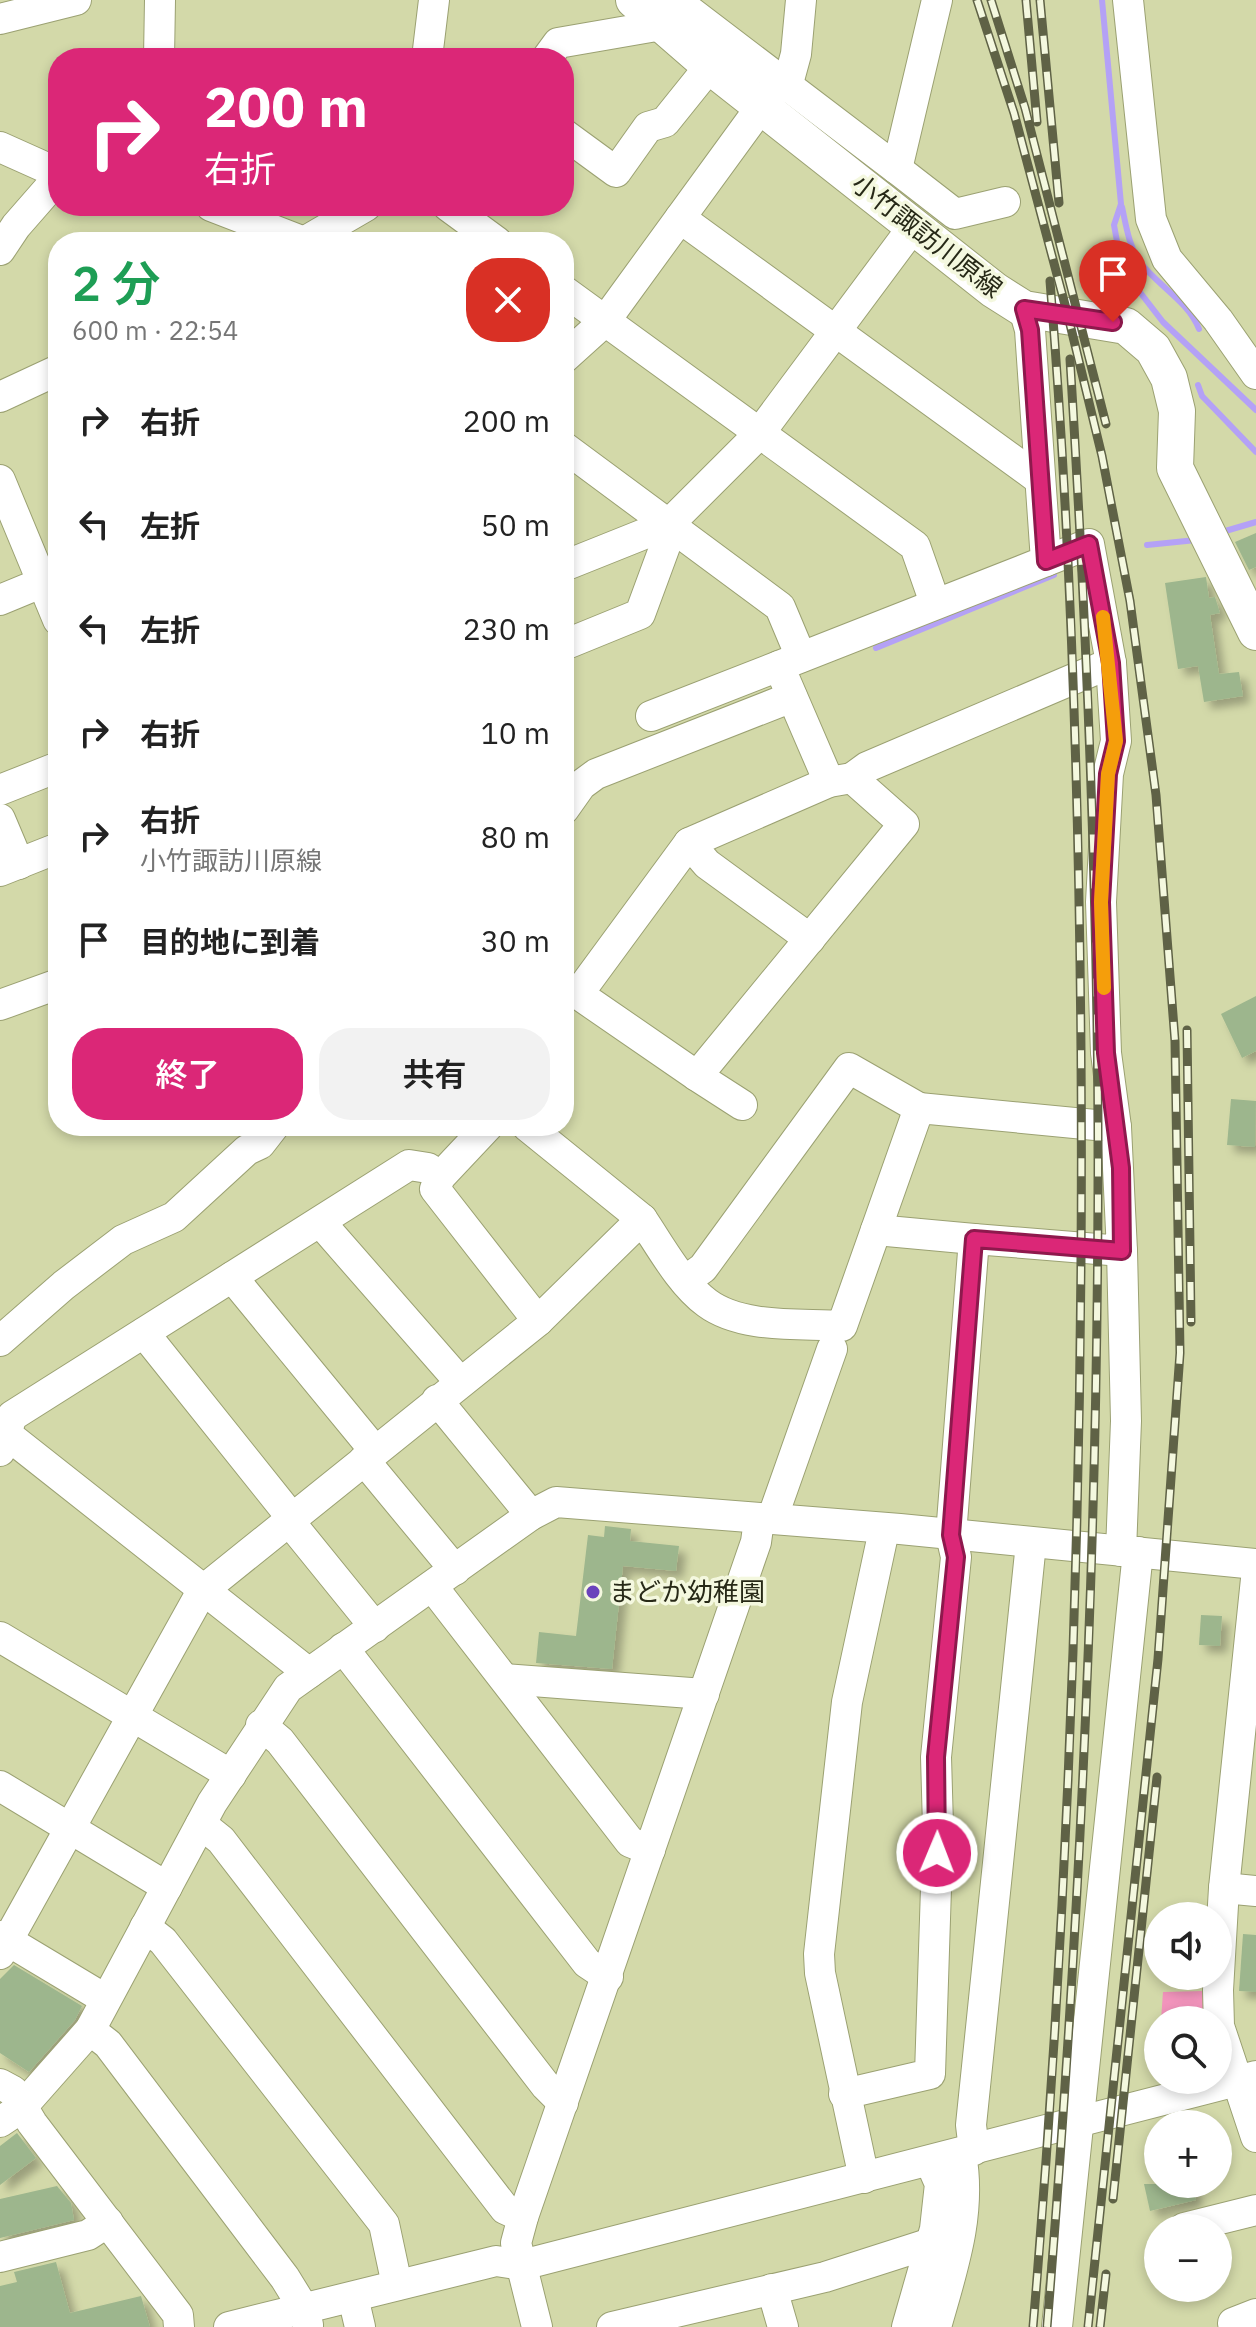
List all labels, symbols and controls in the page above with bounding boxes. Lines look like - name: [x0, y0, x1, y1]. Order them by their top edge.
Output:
- text: 200 m: [204, 70, 368, 142]
- icon: right: [72, 80, 176, 184]
- text: 右折: [204, 145, 276, 192]
- street label: 小竹諏訪川原線: [845, 166, 1010, 305]
- pin: [1079, 240, 1147, 322]
- text: 2 分: [72, 252, 160, 314]
- icon: arrive: [1091, 252, 1135, 296]
- button: close: [466, 258, 550, 342]
- text: 600 m · 22:54: [72, 313, 238, 347]
- icon: right: [72, 398, 116, 442]
- text: 200 m: [463, 401, 550, 440]
- text: 右折: [140, 402, 200, 441]
- icon: left: [72, 502, 116, 546]
- text: 50 m: [481, 505, 550, 544]
- text: 左折: [140, 506, 200, 545]
- icon: left: [72, 606, 116, 650]
- text: 230 m: [463, 609, 550, 648]
- text: 左折: [140, 610, 200, 649]
- icon: right: [72, 710, 116, 754]
- text: 10 m: [481, 713, 550, 752]
- text: 右折: [140, 714, 200, 753]
- text: 右折: [140, 800, 200, 839]
- icon: right: [72, 814, 116, 858]
- text: 80 m: [481, 817, 550, 856]
- text: 小竹諏訪川原線: [140, 843, 322, 877]
- icon: arrive: [72, 918, 116, 962]
- text: 30 m: [481, 921, 550, 960]
- text: 目的地に到着: [140, 922, 320, 961]
- button: 終了: [72, 1028, 303, 1120]
- button: 共有: [319, 1028, 550, 1120]
- place label: まどか幼稚園: [609, 1574, 765, 1608]
- marker: まどか幼稚園: [584, 1583, 602, 1601]
- position arrow: [895, 1811, 979, 1895]
- map controls: [1144, 1902, 1232, 2302]
- button: sound: [1144, 1902, 1232, 1990]
- button: search: [1144, 2006, 1232, 2094]
- button: +: [1144, 2110, 1232, 2198]
- button: −: [1144, 2214, 1232, 2302]

